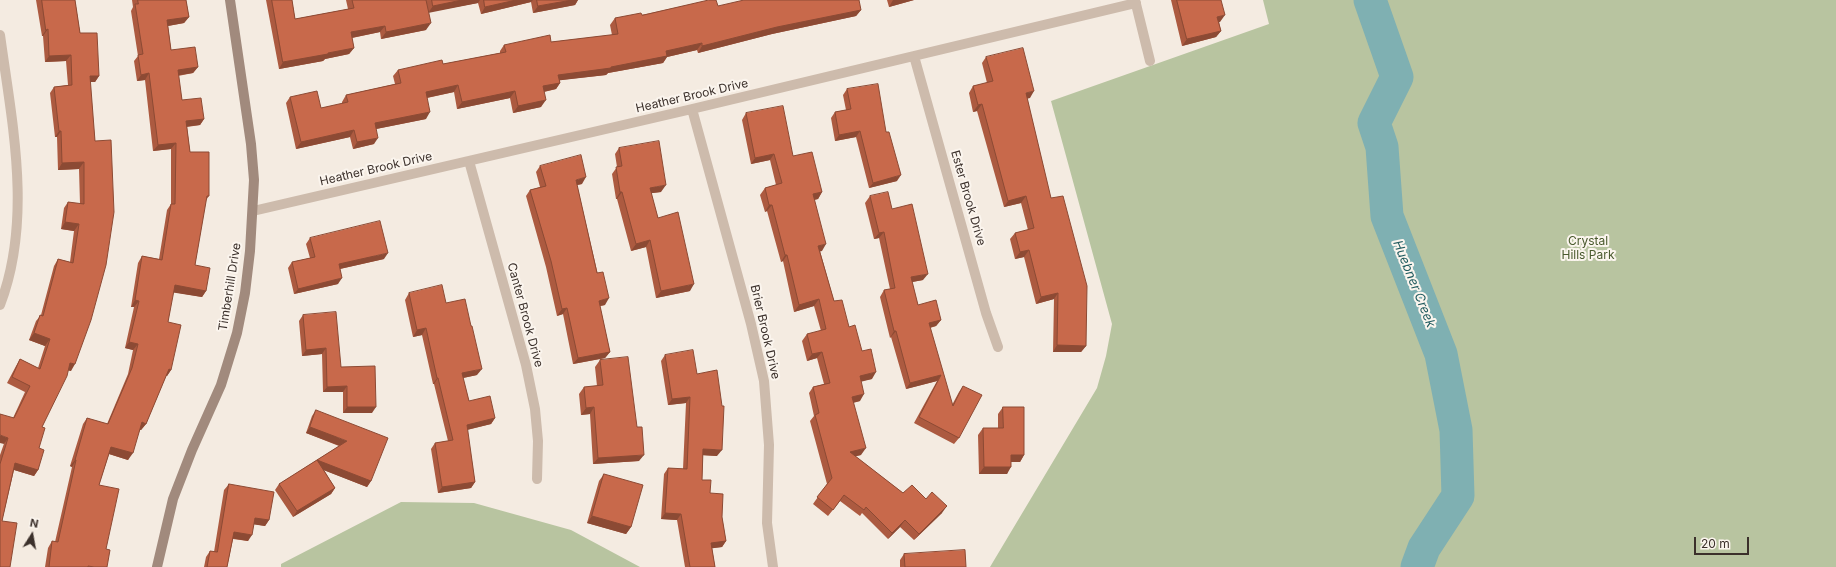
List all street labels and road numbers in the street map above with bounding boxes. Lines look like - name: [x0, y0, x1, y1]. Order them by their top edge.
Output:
- street label: Heather Brook Drive: [634, 76, 750, 116]
- street label: Heather Brook Drive: [318, 149, 434, 189]
- street label: Ester Brook Drive: [947, 149, 989, 247]
- street label: Timberhill Drive: [216, 242, 244, 332]
- street label: Canter Brook Drive: [504, 261, 546, 369]
- street label: Brier Brook Drive: [747, 283, 783, 381]

